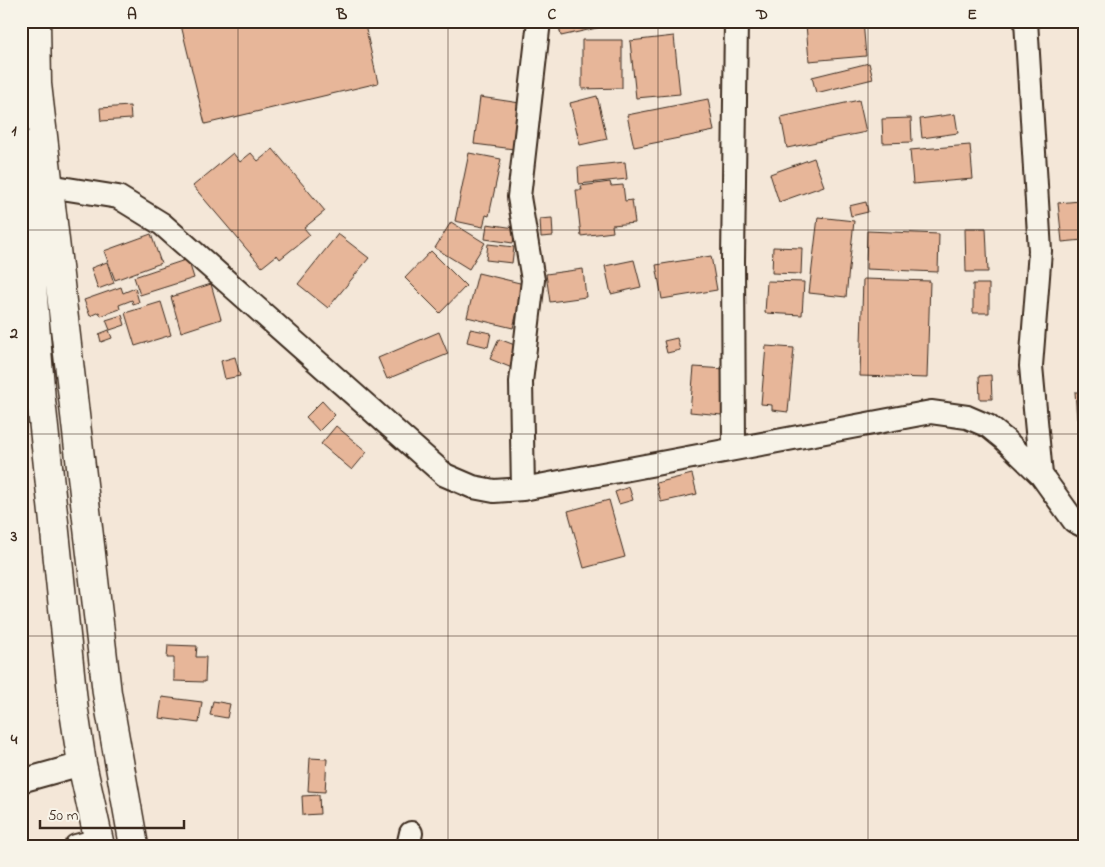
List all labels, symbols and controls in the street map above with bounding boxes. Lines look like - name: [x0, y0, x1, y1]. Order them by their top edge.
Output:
- text: A: [127, 3, 137, 27]
- text: B: [336, 3, 348, 27]
- text: C: [548, 3, 557, 27]
- text: D: [755, 3, 768, 27]
- text: E: [967, 3, 977, 27]
- text: 1: [11, 119, 17, 143]
- text: 2: [9, 322, 18, 346]
- text: 3: [10, 525, 18, 549]
- text: 4: [10, 728, 18, 752]
- scale bar: [40, 797, 184, 829]
- text: 50 m: [48, 805, 79, 827]

